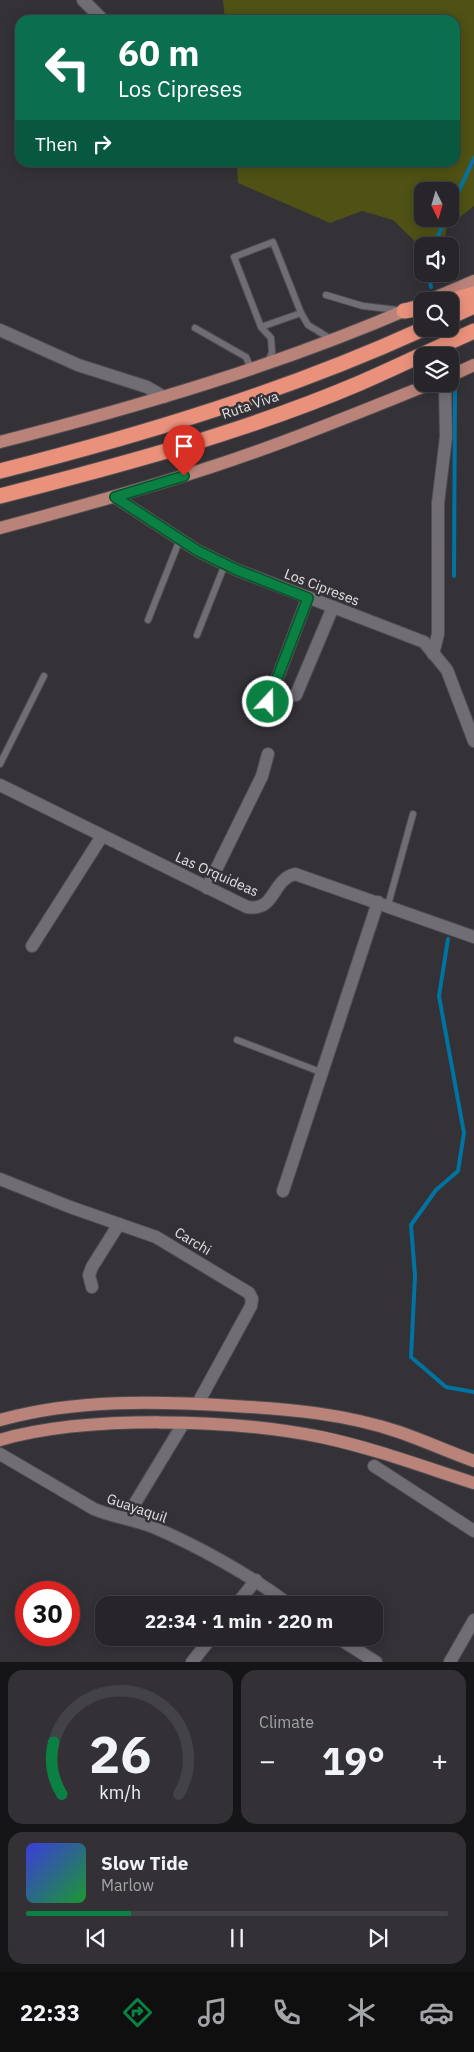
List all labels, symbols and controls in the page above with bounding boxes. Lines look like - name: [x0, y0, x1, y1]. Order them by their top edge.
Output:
- text: 60 m: [118, 30, 200, 76]
- icon: left: [35, 35, 100, 100]
- text: Los Cipreses: [118, 74, 243, 103]
- icon: right: [88, 130, 116, 158]
- text: Then: [35, 132, 78, 156]
- north arrow: [414, 182, 459, 228]
- map controls: [414, 182, 459, 392]
- button: sound: [414, 237, 459, 282]
- button: search: [414, 292, 459, 337]
- button: layers: [414, 347, 459, 392]
- street label: Ruta Viva: [219, 387, 281, 423]
- pin: [163, 425, 205, 476]
- icon: arrive: [170, 432, 198, 460]
- street label: Los Cipreses: [282, 564, 362, 610]
- position arrow: [241, 675, 293, 727]
- street label: Las Orquideas: [173, 848, 262, 900]
- street label: Carchi: [171, 1223, 215, 1259]
- street label: Guayaquil: [104, 1489, 170, 1527]
- speed limit sign: 30: [15, 1581, 80, 1646]
- text: 22:34 · 1 min · 220 m: [145, 1609, 333, 1633]
- text: Climate: [259, 1712, 314, 1732]
- text: 26: [89, 1720, 152, 1787]
- text: 19°: [322, 1736, 385, 1785]
- text: −: [259, 1742, 276, 1779]
- text: +: [431, 1742, 448, 1779]
- text: km/h: [100, 1781, 142, 1804]
- text: Slow Tide: [101, 1851, 188, 1875]
- text: Marlow: [101, 1875, 154, 1895]
- icon: previous: [82, 1924, 110, 1952]
- icon: pause: [223, 1924, 251, 1952]
- icon: next: [364, 1924, 392, 1952]
- icon: directions: [120, 1995, 155, 2030]
- icon: music: [195, 1995, 230, 2030]
- icon: phone: [269, 1995, 304, 2030]
- icon: climate: [344, 1995, 379, 2030]
- icon: car: [419, 1995, 454, 2030]
- text: 22:33: [20, 1998, 80, 2027]

